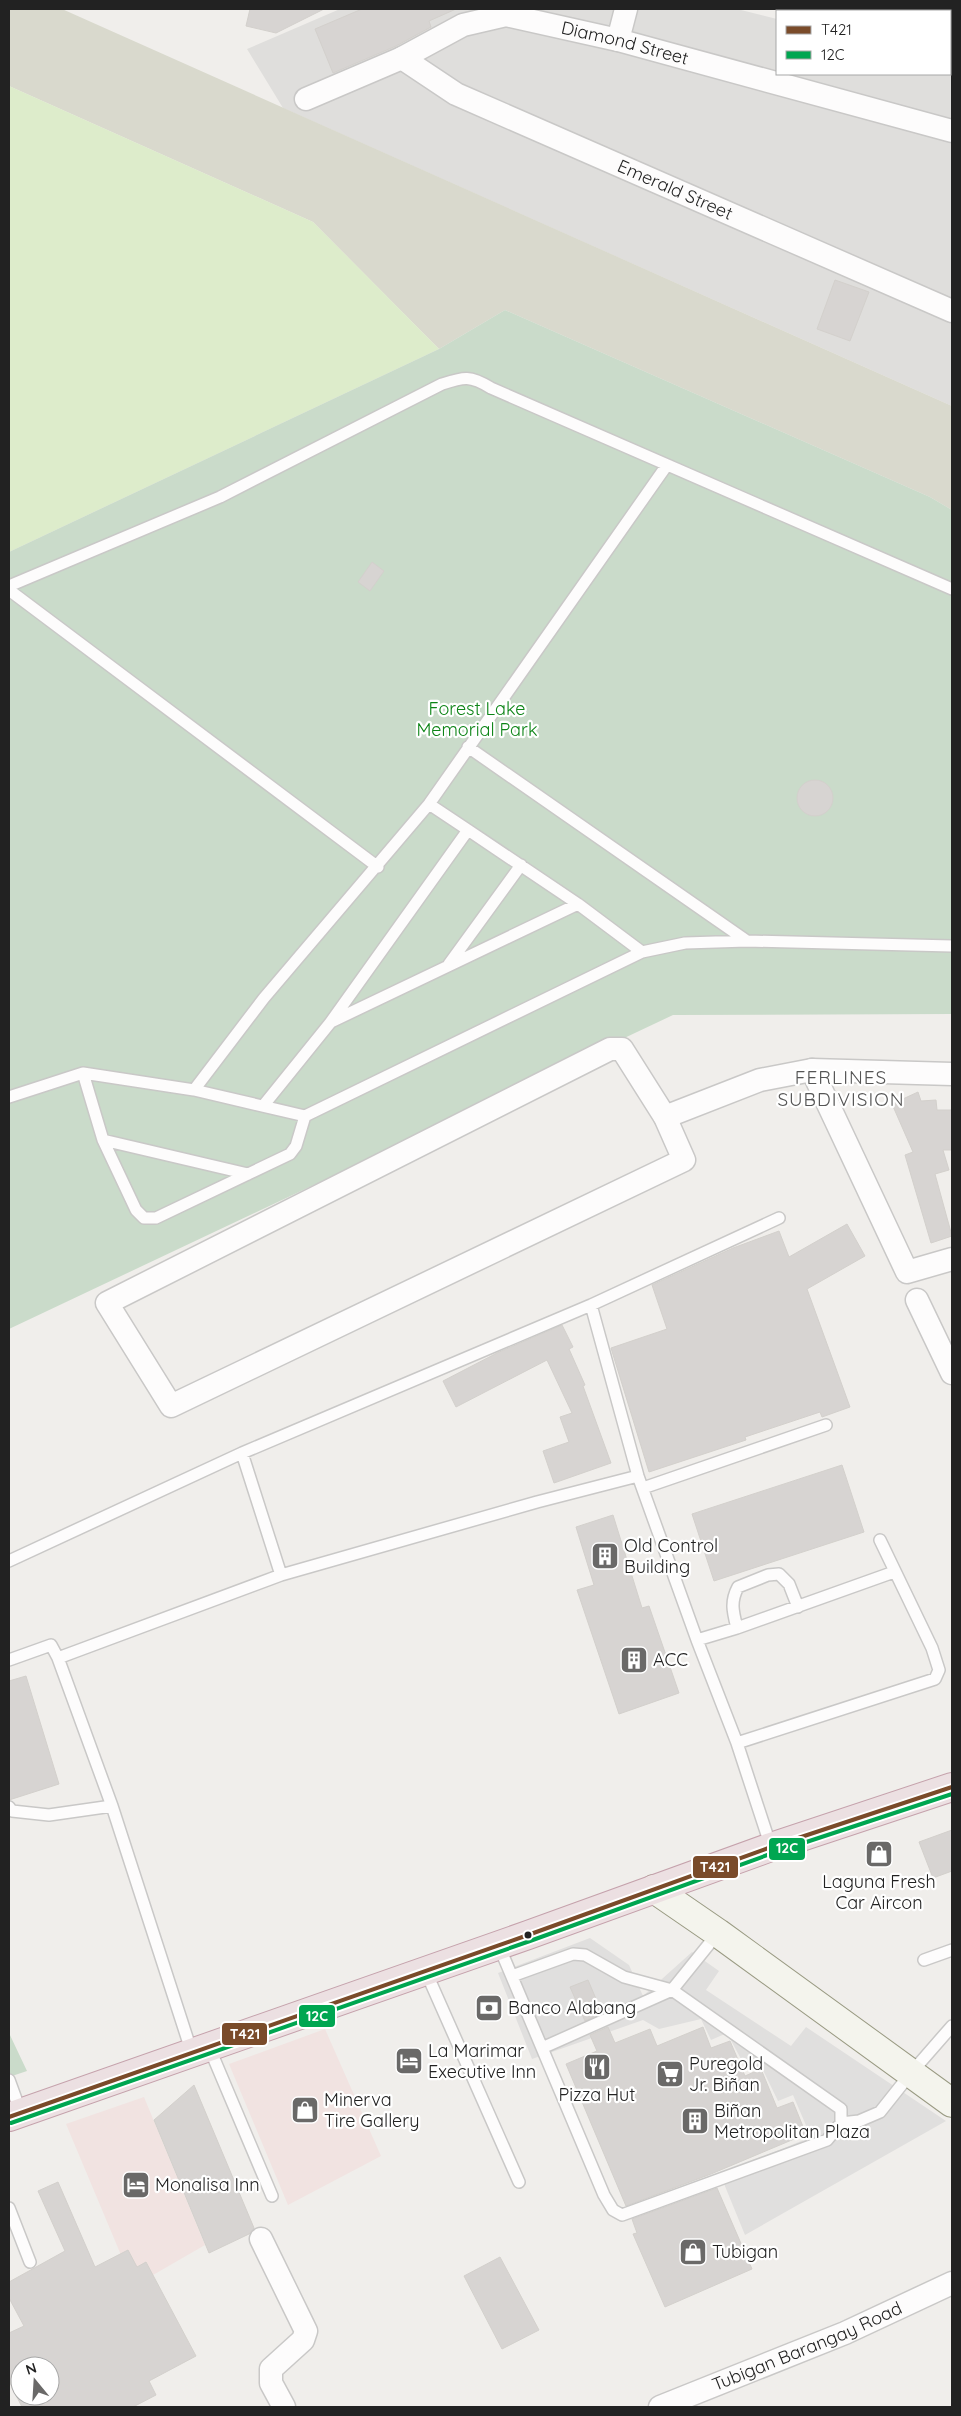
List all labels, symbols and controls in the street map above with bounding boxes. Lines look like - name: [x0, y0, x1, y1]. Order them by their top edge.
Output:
- legend: [776, 10, 951, 75]
- street label: Diamond Street: [559, 16, 691, 70]
- text: T421: [821, 20, 852, 39]
- text: 12C: [821, 45, 845, 64]
- street label: Emerald Street: [614, 154, 736, 225]
- park label: Forest Lake Memorial Park: [416, 697, 538, 741]
- district label: FERLINES SUBDIVISION: [777, 1065, 905, 1111]
- place label: Old Control Building: [624, 1534, 718, 1578]
- building icon: Old Control Building: [590, 1541, 620, 1571]
- building icon: ACC: [619, 1645, 649, 1675]
- place label: ACC: [653, 1648, 688, 1671]
- line badge: 12C: [768, 1837, 806, 1861]
- text: 12C: [776, 1839, 798, 1857]
- shop icon: Laguna Fresh Car Aircon: [864, 1839, 894, 1869]
- line badge: T421: [692, 1855, 739, 1879]
- text: T421: [700, 1858, 730, 1876]
- place label: Laguna Fresh Car Aircon: [822, 1870, 936, 1914]
- unlabelled marker: [523, 1930, 533, 1940]
- bank icon: Banco Alabang: [474, 1993, 504, 2023]
- place label: Banco Alabang: [508, 1996, 636, 2019]
- line badge: 12C: [298, 2004, 336, 2028]
- text: 12C: [306, 2007, 328, 2025]
- line badge: T421: [221, 2022, 268, 2046]
- text: T421: [230, 2025, 260, 2043]
- place label: La Marimar Executive Inn: [428, 2039, 536, 2083]
- hotel icon: La Marimar Executive Inn: [394, 2046, 424, 2076]
- restaurant icon: Pizza Hut: [582, 2052, 612, 2082]
- place label: Puregold Jr. Biñan: [689, 2052, 763, 2096]
- supermarket icon: Puregold Jr. Biñan: [655, 2059, 685, 2089]
- place label: Pizza Hut: [559, 2083, 635, 2106]
- place label: Minerva Tire Gallery: [324, 2088, 419, 2132]
- shop icon: Minerva Tire Gallery: [290, 2095, 320, 2125]
- place label: Biñan Metropolitan Plaza: [714, 2099, 870, 2143]
- building icon: Biñan Metropolitan Plaza: [680, 2106, 710, 2136]
- hotel icon: Monalisa Inn: [121, 2170, 151, 2200]
- place label: Monalisa Inn: [155, 2173, 260, 2196]
- shop icon: Tubigan: [678, 2237, 708, 2267]
- place label: Tubigan: [712, 2240, 778, 2263]
- street label: Tubigan Barangay Road: [709, 2296, 906, 2396]
- north arrow: [10, 2356, 60, 2406]
- text: N: [23, 2358, 39, 2379]

